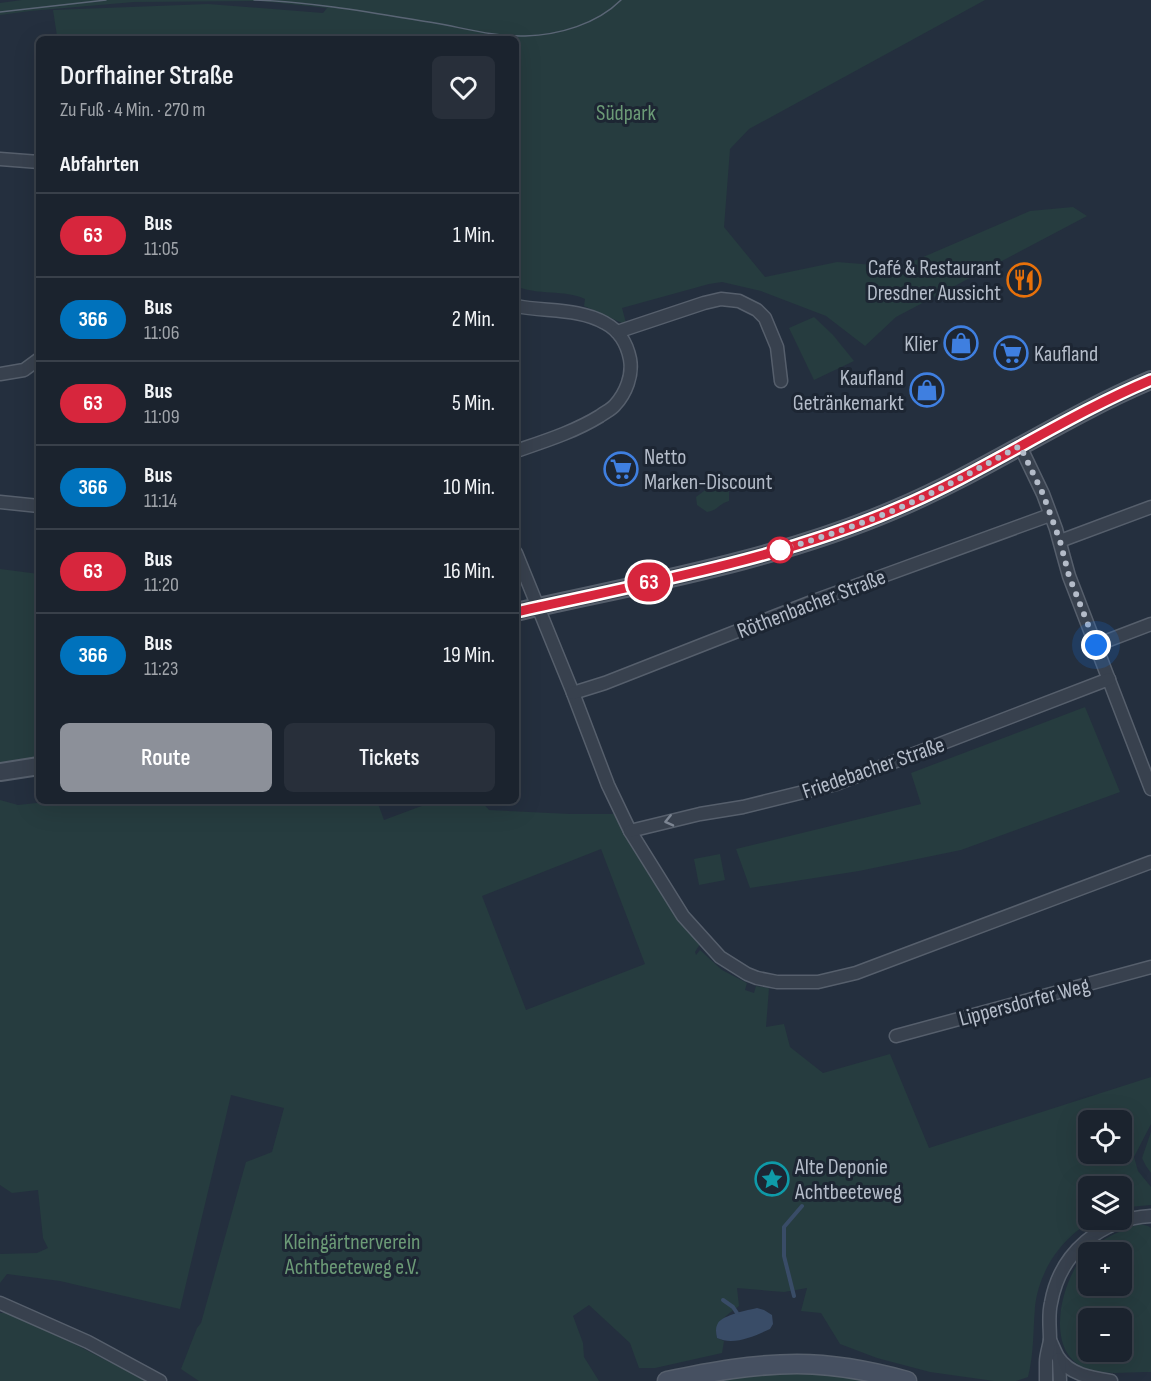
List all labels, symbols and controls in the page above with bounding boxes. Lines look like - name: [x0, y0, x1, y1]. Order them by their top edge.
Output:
- button: heart: [432, 56, 495, 119]
- text: Dorfhainer Straße: [60, 59, 234, 92]
- text: Zu Fuß · 4 Min. · 270 m: [60, 98, 205, 122]
- park label: Südpark: [596, 100, 657, 127]
- text: Abfahrten: [60, 151, 139, 178]
- text: Bus: [144, 210, 173, 237]
- text: 1 Min.: [453, 222, 495, 249]
- text: 63: [83, 223, 103, 248]
- text: 11:05: [144, 237, 179, 261]
- place label: Café & Restaurant Dresdner Aussicht: [867, 255, 1001, 307]
- restaurant icon: Café & Restaurant Dresdner Aussicht: [1006, 262, 1042, 298]
- text: Bus: [144, 294, 173, 321]
- text: 2 Min.: [452, 306, 495, 333]
- text: 366: [78, 307, 108, 332]
- text: 11:06: [144, 321, 179, 345]
- shop icon: Klier: [943, 325, 979, 361]
- place label: Klier: [904, 331, 938, 358]
- supermarket icon: Kaufland: [993, 335, 1029, 371]
- place label: Kaufland: [1034, 341, 1098, 368]
- place label: Kaufland Getränkemarkt: [793, 365, 904, 417]
- shop icon: Kaufland Getränkemarkt: [909, 372, 945, 408]
- text: Bus: [144, 378, 173, 405]
- text: 5 Min.: [452, 390, 495, 417]
- text: 63: [83, 391, 103, 416]
- text: 11:09: [144, 405, 180, 429]
- place label: Netto Marken-Discount: [644, 444, 773, 496]
- supermarket icon: Netto Marken-Discount: [603, 451, 639, 487]
- text: Bus: [144, 462, 173, 489]
- text: 10 Min.: [443, 474, 495, 501]
- text: 366: [78, 475, 108, 500]
- text: 11:14: [144, 489, 177, 513]
- unlabelled marker: [767, 537, 793, 563]
- text: Bus: [144, 546, 173, 573]
- text: 16 Min.: [443, 558, 495, 585]
- text: 63: [83, 559, 103, 584]
- line badge: 63: [622, 562, 676, 602]
- street label: Röthenbacher Straße: [734, 564, 889, 645]
- text: 63: [639, 570, 659, 595]
- text: 11:20: [144, 573, 179, 597]
- text: Bus: [144, 630, 173, 657]
- your location: [1081, 630, 1111, 660]
- text: 19 Min.: [443, 642, 495, 669]
- text: 366: [78, 643, 108, 668]
- text: 11:23: [144, 657, 178, 681]
- button: Route: [60, 723, 272, 792]
- button: Tickets: [284, 723, 495, 792]
- street label: Friedebacher Straße: [799, 731, 948, 805]
- one-way arrow: [665, 814, 675, 827]
- street label: Lippersdorfer Weg: [956, 972, 1093, 1033]
- map controls: [1078, 1110, 1132, 1362]
- button: locate: [1078, 1110, 1132, 1164]
- place label: Alte Deponie Achtbeeteweg: [794, 1154, 902, 1206]
- place icon: Alte Deponie Achtbeeteweg: [754, 1161, 790, 1197]
- button: layers: [1078, 1176, 1132, 1230]
- park label: Kleingärtnerverein Achtbeeteweg e.V.: [284, 1229, 420, 1281]
- button: +: [1078, 1242, 1132, 1296]
- button: −: [1078, 1308, 1132, 1362]

